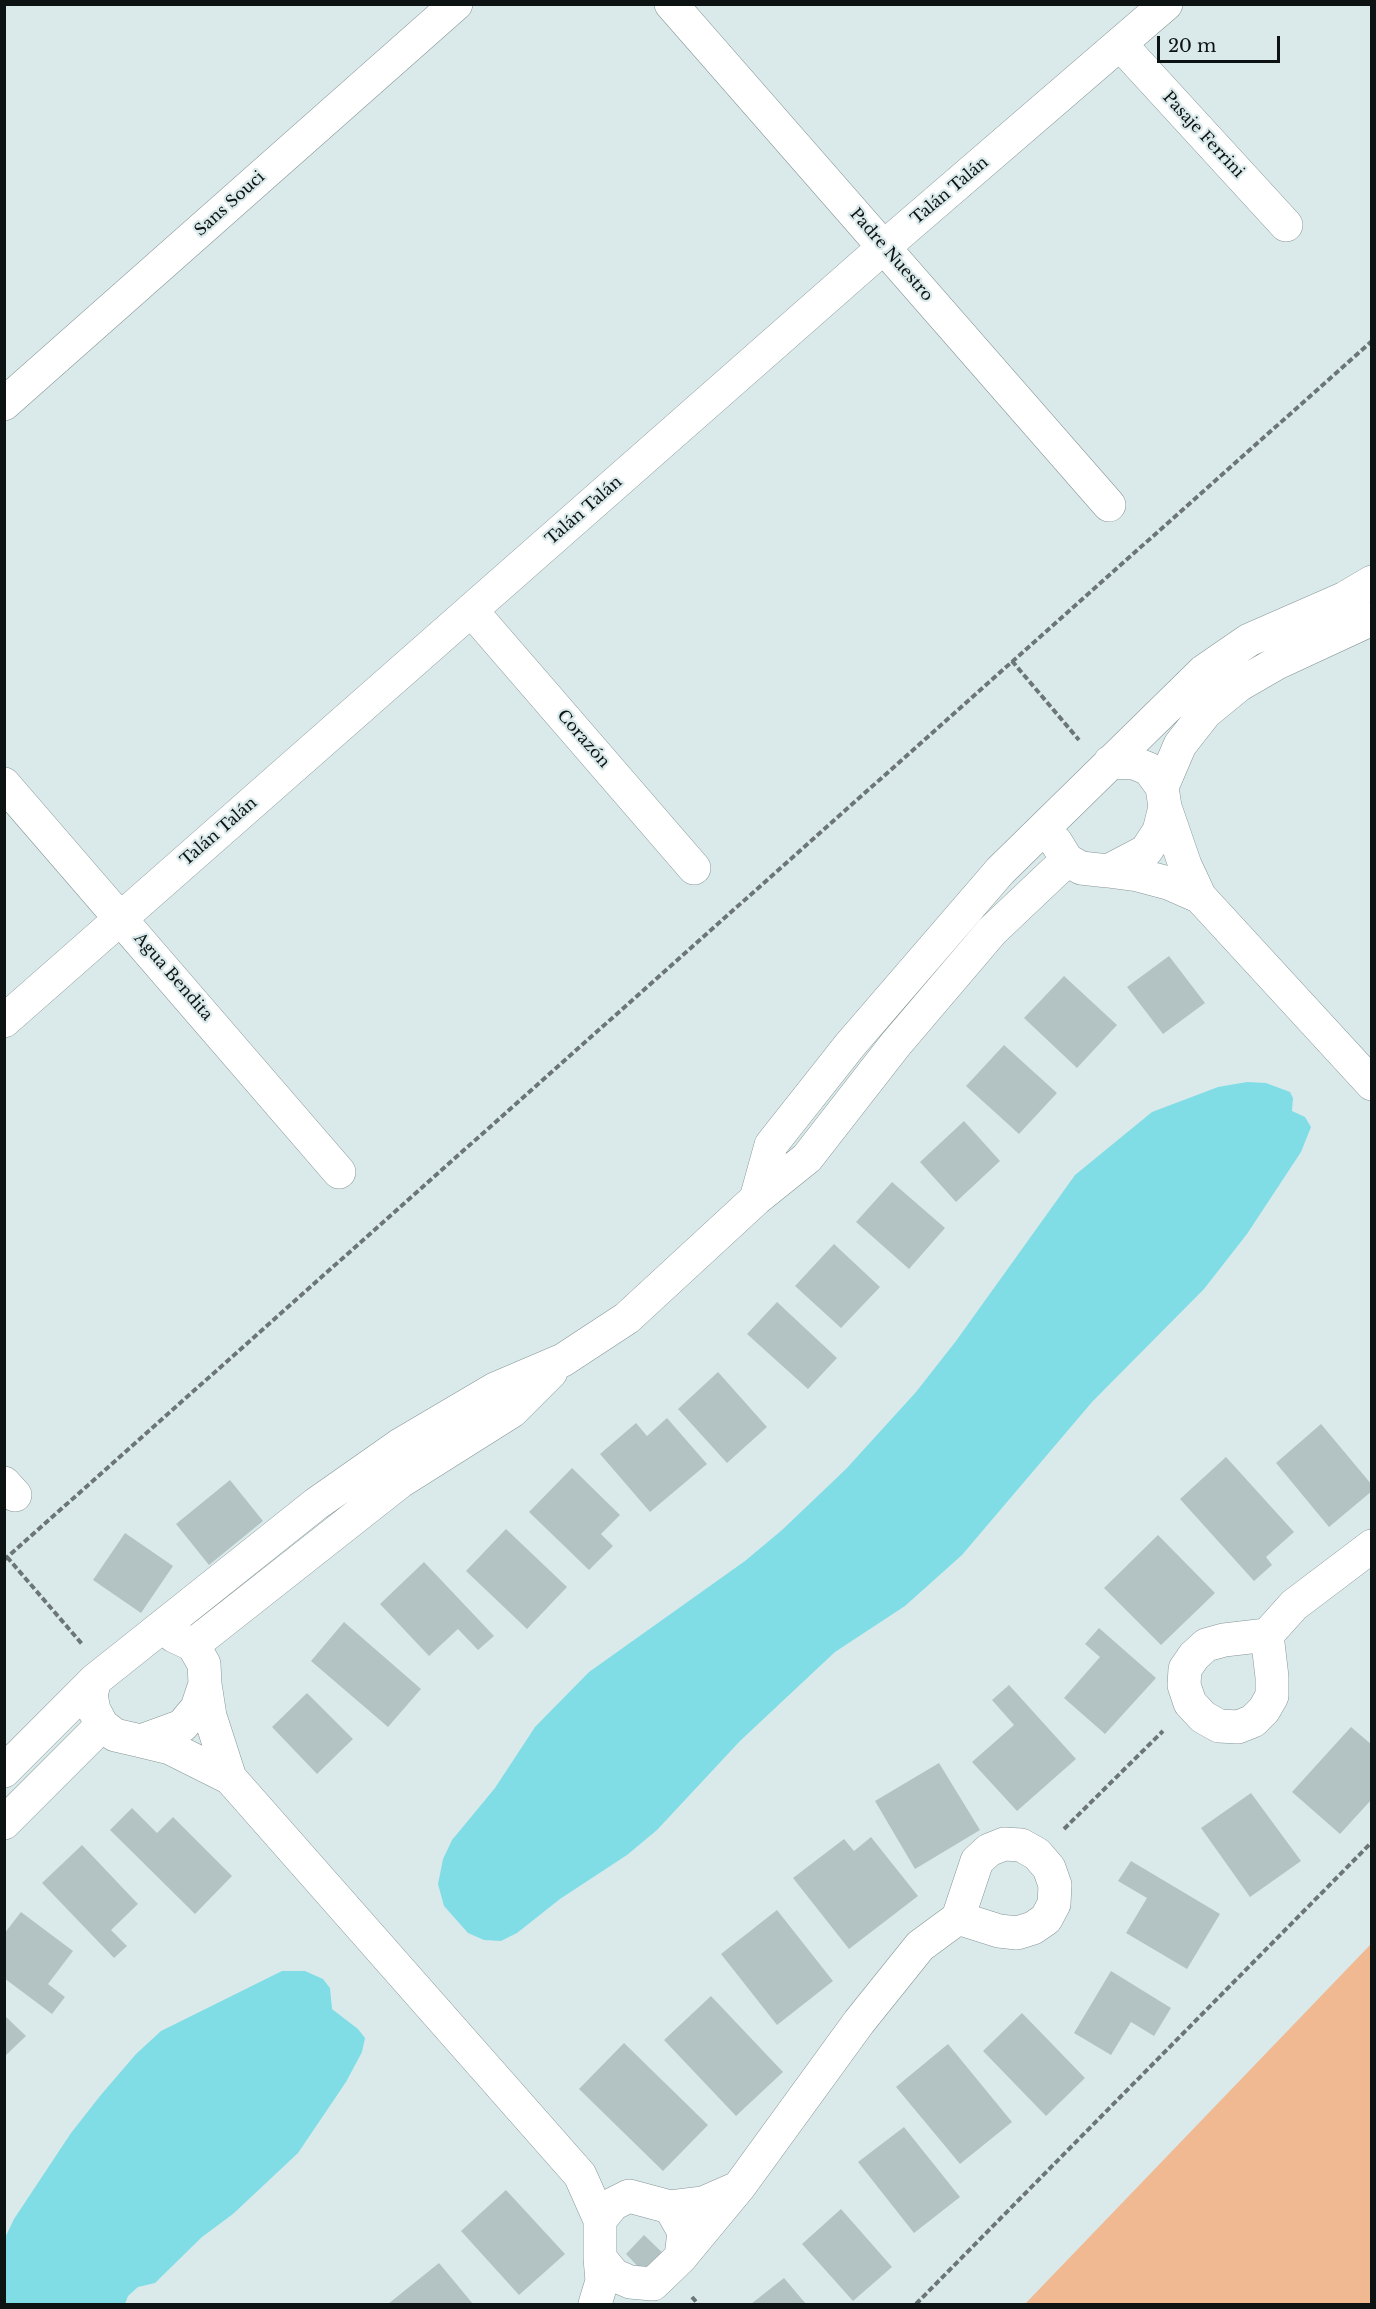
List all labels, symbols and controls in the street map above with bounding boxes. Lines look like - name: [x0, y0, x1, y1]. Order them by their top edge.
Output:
- scale bar: [1160, 24, 1283, 62]
- text: 20 m: [1168, 35, 1216, 57]
- street label: Pasaje Ferrini: [1158, 88, 1248, 182]
- street label: Talán Talán: [907, 153, 993, 229]
- street label: Sans Souci: [191, 168, 269, 240]
- street label: Padre Nuestro: [845, 205, 937, 305]
- street label: Talán Talán: [542, 473, 626, 549]
- street label: Corazón: [553, 706, 613, 772]
- street label: Talán Talán: [177, 794, 261, 870]
- street label: Agua Bendita: [130, 929, 216, 1025]

